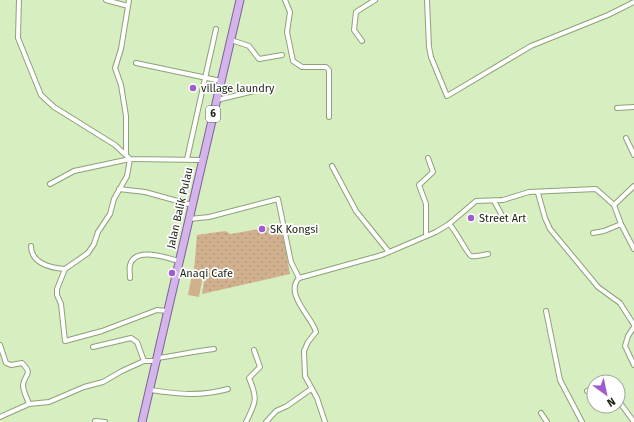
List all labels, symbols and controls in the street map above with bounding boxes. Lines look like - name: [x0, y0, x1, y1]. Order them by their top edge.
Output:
- place label: village laundry: [201, 82, 275, 95]
- marker: village laundry: [188, 83, 198, 93]
- road number: 6: [206, 106, 220, 122]
- street label: Jalan Balik Pulau: [164, 166, 196, 250]
- place label: Street Art: [479, 212, 526, 225]
- marker: Street Art: [466, 213, 476, 223]
- place label: SK Kongsi: [270, 223, 318, 236]
- marker: SK Kongsi: [257, 224, 267, 234]
- place label: Anaqi Cafe: [180, 267, 233, 280]
- marker: Anaqi Cafe: [167, 268, 177, 278]
- north arrow: [586, 374, 626, 414]
- text: N: [605, 395, 618, 409]

